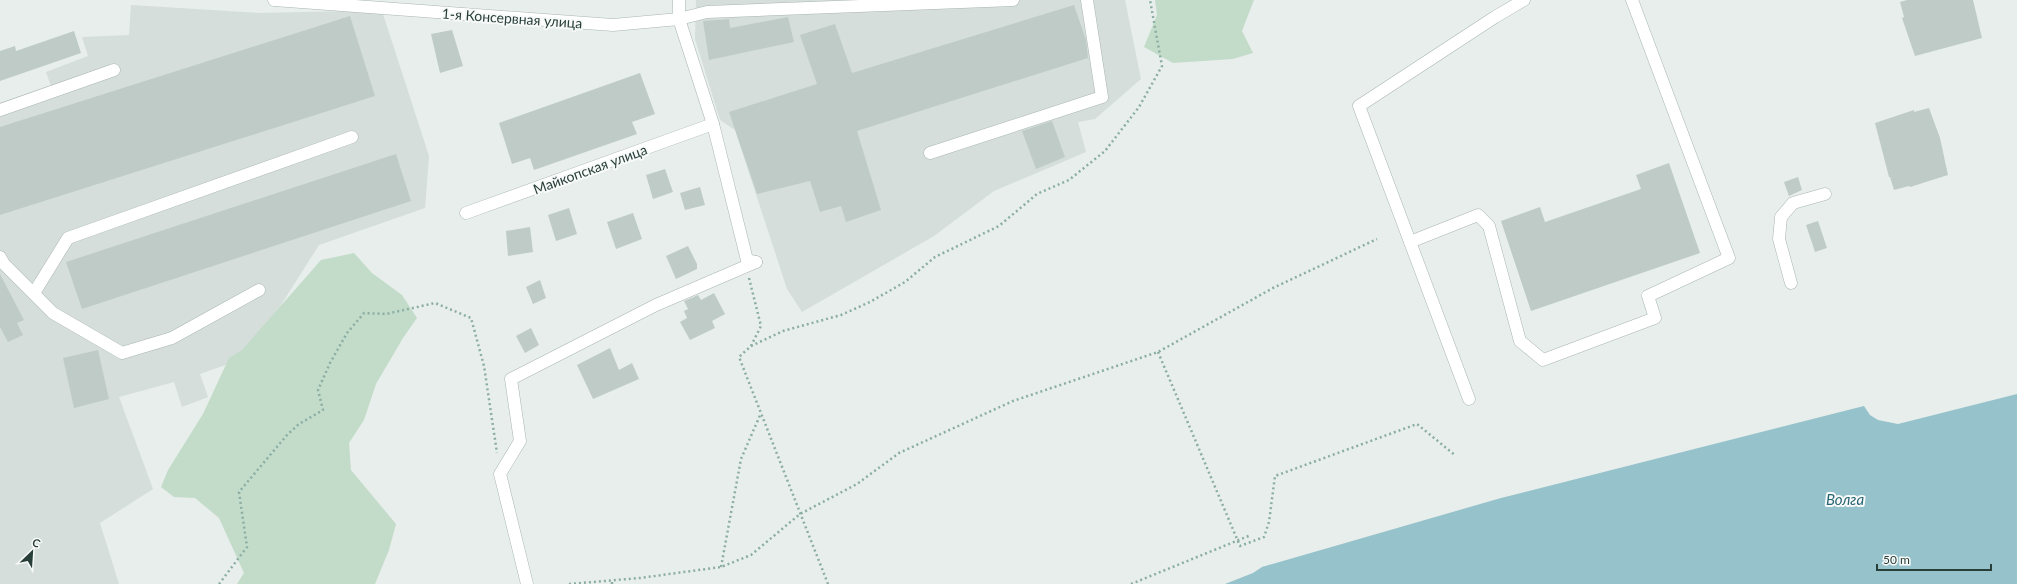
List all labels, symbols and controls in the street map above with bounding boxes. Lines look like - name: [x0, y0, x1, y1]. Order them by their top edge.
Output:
- street label: 1-я Консервная улица: [441, 5, 583, 31]
- street label: Майкопская улица: [531, 140, 649, 198]
- water label: Волга: [1826, 490, 1864, 508]
- north arrow: [12, 532, 52, 572]
- text: С: [30, 535, 43, 550]
- scale bar: [1877, 546, 1991, 572]
- text: 50 m: [1883, 552, 1910, 567]

